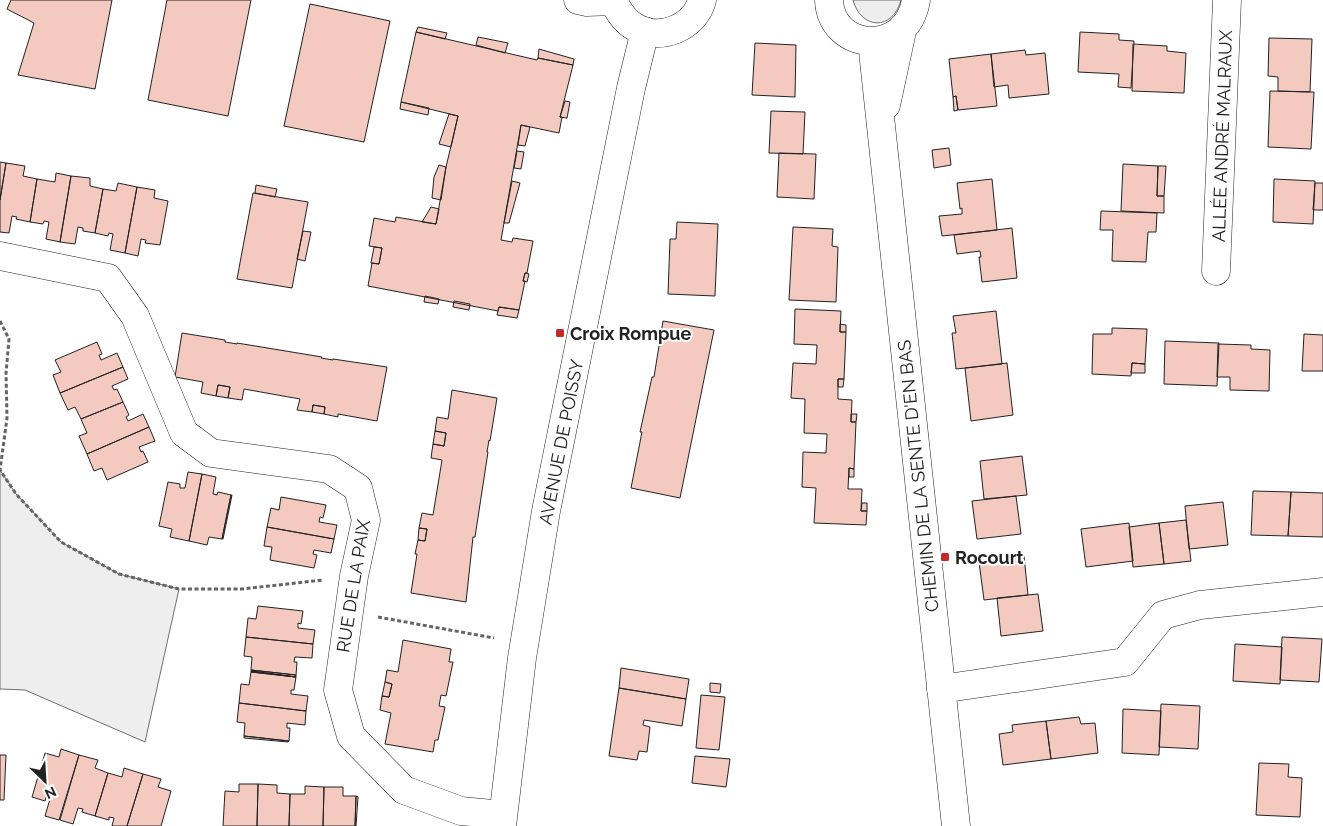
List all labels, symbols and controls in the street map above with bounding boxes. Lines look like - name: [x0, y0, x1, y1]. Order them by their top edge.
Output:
- street label: ALLÉE ANDRÉ MALRAUX: [1207, 29, 1236, 242]
- place label: Croix Rompue: [570, 323, 691, 344]
- marker: Croix Rompue: [554, 327, 566, 339]
- street label: CHEMIN DE LA SENTE D'EN BAS: [893, 339, 943, 613]
- street label: AVENUE DE POISSY: [535, 357, 587, 527]
- street label: RUE DE LA PAIX: [332, 517, 374, 654]
- place label: Rocourt: [955, 547, 1024, 568]
- marker: Rocourt: [939, 551, 951, 563]
- north arrow: [20, 756, 70, 806]
- text: N: [42, 783, 59, 802]

